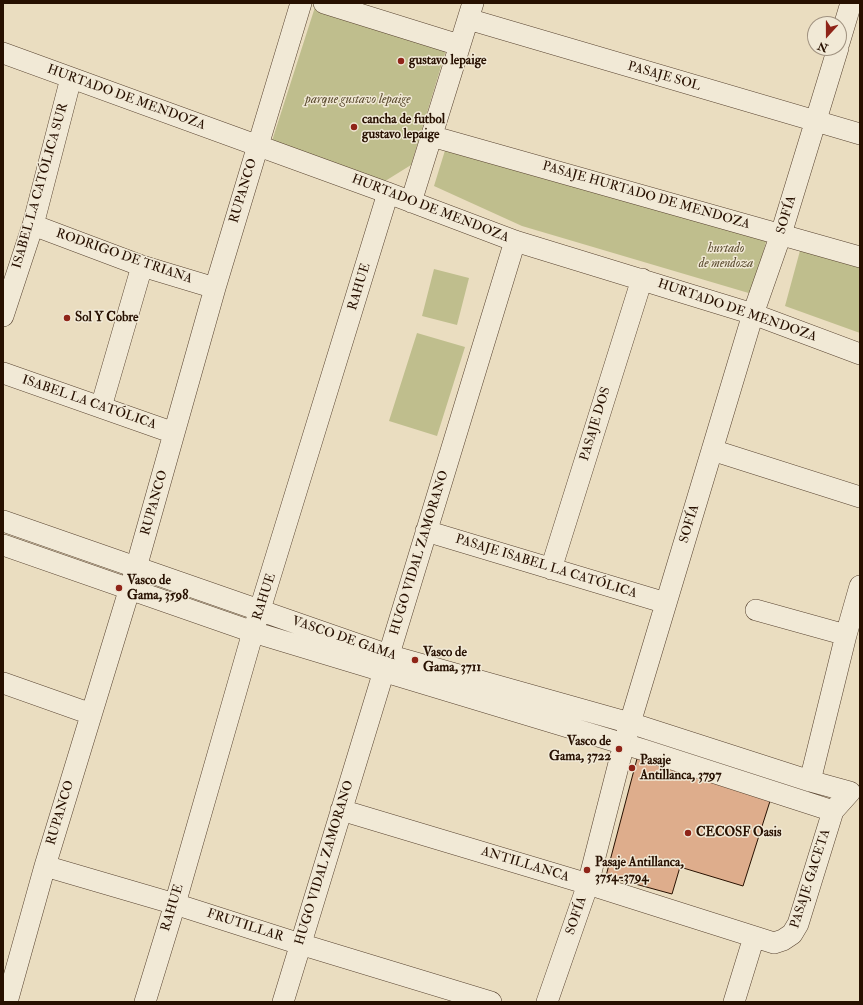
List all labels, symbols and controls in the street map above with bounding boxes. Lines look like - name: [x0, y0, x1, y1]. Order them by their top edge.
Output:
- north arrow: [807, 16, 847, 56]
- text: N: [816, 39, 830, 55]
- place label: gustavo lepaige: [409, 53, 486, 69]
- marker: gustavo lepaige: [396, 56, 406, 66]
- street label: PASAJE SOL: [626, 59, 702, 95]
- street label: HURTADO DE MENDOZA: [45, 62, 207, 134]
- park label: parque gustavo lepaige: [305, 92, 411, 108]
- street label: ISABEL LA CATÓLICA SUR: [10, 101, 72, 271]
- place label: cancha de futbol gustavo lepaige: [362, 112, 445, 143]
- marker: cancha de futbol gustavo lepaige: [349, 122, 359, 132]
- street label: RUPANCO: [227, 157, 261, 225]
- street label: PASAJE HURTADO DE MENDOZA: [540, 159, 752, 233]
- street label: HURTADO DE MENDOZA: [349, 172, 511, 246]
- street label: SOFÍA: [774, 194, 800, 236]
- street label: RODRIGO DE TRIANA: [54, 226, 194, 288]
- park label: hurtado de mendoza: [699, 241, 753, 272]
- street label: RAHUE: [345, 262, 375, 312]
- street label: HURTADO DE MENDOZA: [655, 276, 819, 346]
- place label: Sol Y Cobre: [75, 310, 139, 326]
- marker: Sol Y Cobre: [62, 313, 72, 323]
- street label: ISABEL LA CATÓLICA: [20, 373, 158, 433]
- street label: PASAJE DOS: [577, 385, 615, 463]
- street label: RUPANCO: [138, 469, 172, 537]
- street label: HUGO VIDAL ZAMORANO: [387, 469, 453, 637]
- street label: SOFÍA: [677, 503, 703, 545]
- street label: PASAJE ISABEL LA CATÓLICA: [453, 532, 639, 602]
- street label: RAHUE: [250, 572, 280, 622]
- place label: Vasco de Gama, 3598: [127, 573, 188, 604]
- marker: Vasco de Gama, 3598: [114, 583, 124, 593]
- street label: VASCO DE GAMA: [290, 614, 398, 664]
- place label: Vasco de Gama, 3711: [423, 645, 481, 676]
- marker: Vasco de Gama, 3711: [410, 655, 420, 665]
- place label: Vasco de Gama, 3722: [549, 734, 611, 765]
- marker: Vasco de Gama, 3722: [614, 744, 624, 754]
- place label: Pasaje Antillanca, 3797: [640, 753, 721, 784]
- marker: Pasaje Antillanca, 3797: [627, 763, 637, 773]
- street label: RUPANCO: [44, 779, 78, 847]
- street label: HUGO VIDAL ZAMORANO: [292, 779, 358, 947]
- place label: CECOSF Oasis: [696, 825, 781, 841]
- street label: PASAJE GACETA: [788, 827, 834, 931]
- marker: CECOSF Oasis: [683, 828, 693, 838]
- street label: ANTILLANCA: [479, 844, 571, 886]
- place label: Pasaje Antillanca, 3754-3794: [595, 855, 684, 886]
- marker: Pasaje Antillanca, 3754-3794: [582, 865, 592, 875]
- street label: RAHUE: [158, 883, 188, 933]
- street label: SOFÍA: [563, 895, 591, 937]
- street label: FRUTILLAR: [205, 906, 285, 946]

